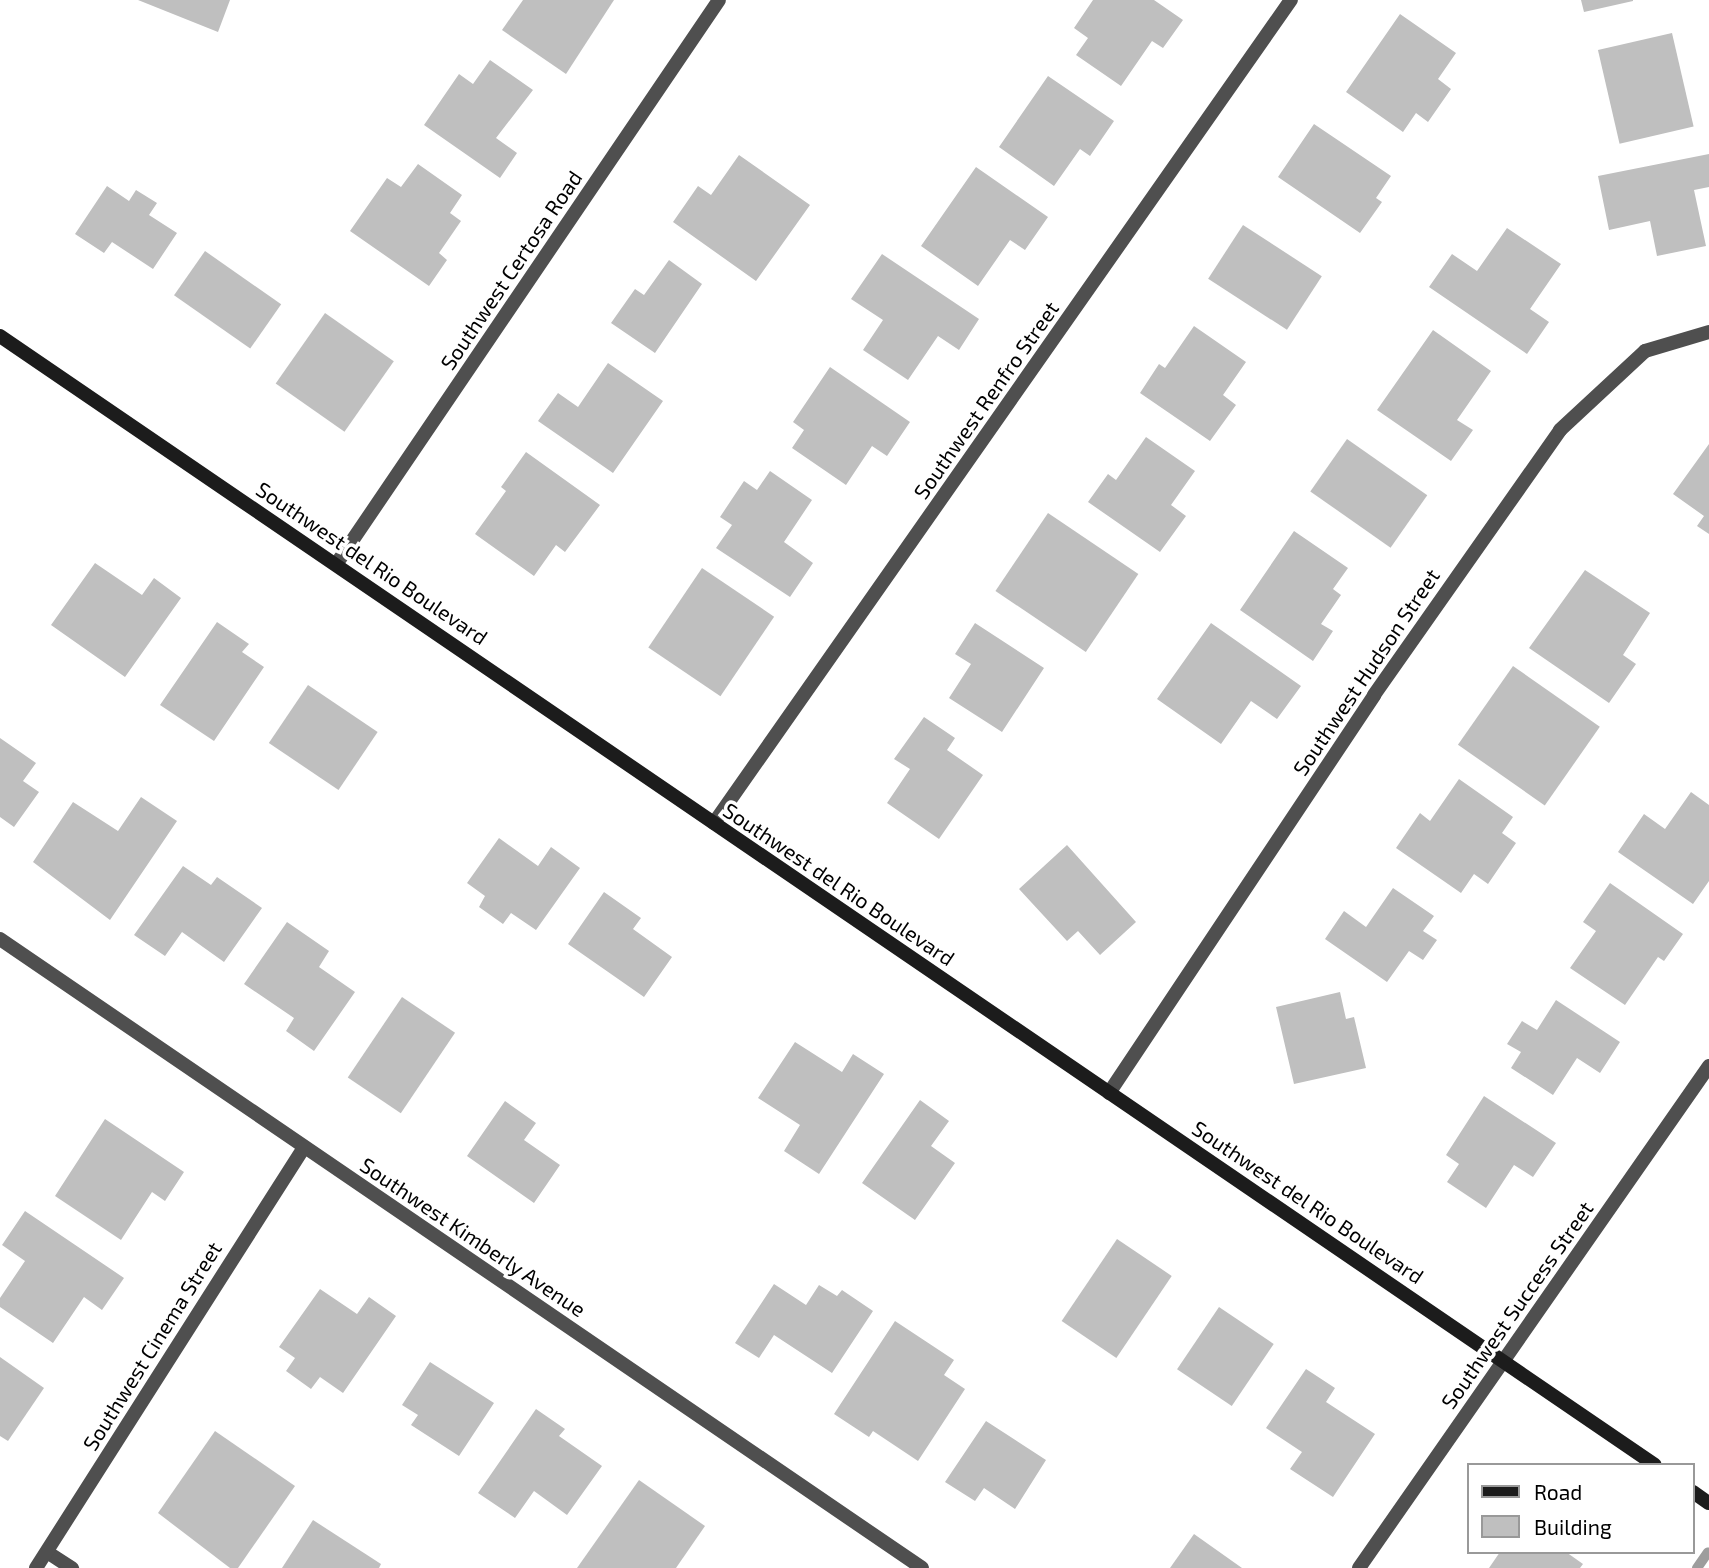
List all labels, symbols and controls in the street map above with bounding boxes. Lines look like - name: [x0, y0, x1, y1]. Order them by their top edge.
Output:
- street label: Southwest Certosa Road: [435, 166, 587, 374]
- street label: Southwest Renfro Street: [908, 296, 1064, 504]
- street label: Southwest del Rio Boulevard: [251, 476, 493, 650]
- street label: Southwest Hudson Street: [1287, 564, 1445, 780]
- street label: Southwest del Rio Boulevard: [718, 797, 960, 971]
- street label: Southwest del Rio Boulevard: [1187, 1115, 1429, 1289]
- street label: Southwest Kimberly Avenue: [355, 1152, 591, 1322]
- street label: Southwest Success Street: [1436, 1196, 1598, 1414]
- street label: Southwest Cinema Street: [77, 1237, 227, 1455]
- legend: [1468, 1463, 1695, 1554]
- text: Road: [1534, 1479, 1582, 1504]
- text: Building: [1534, 1514, 1612, 1539]

